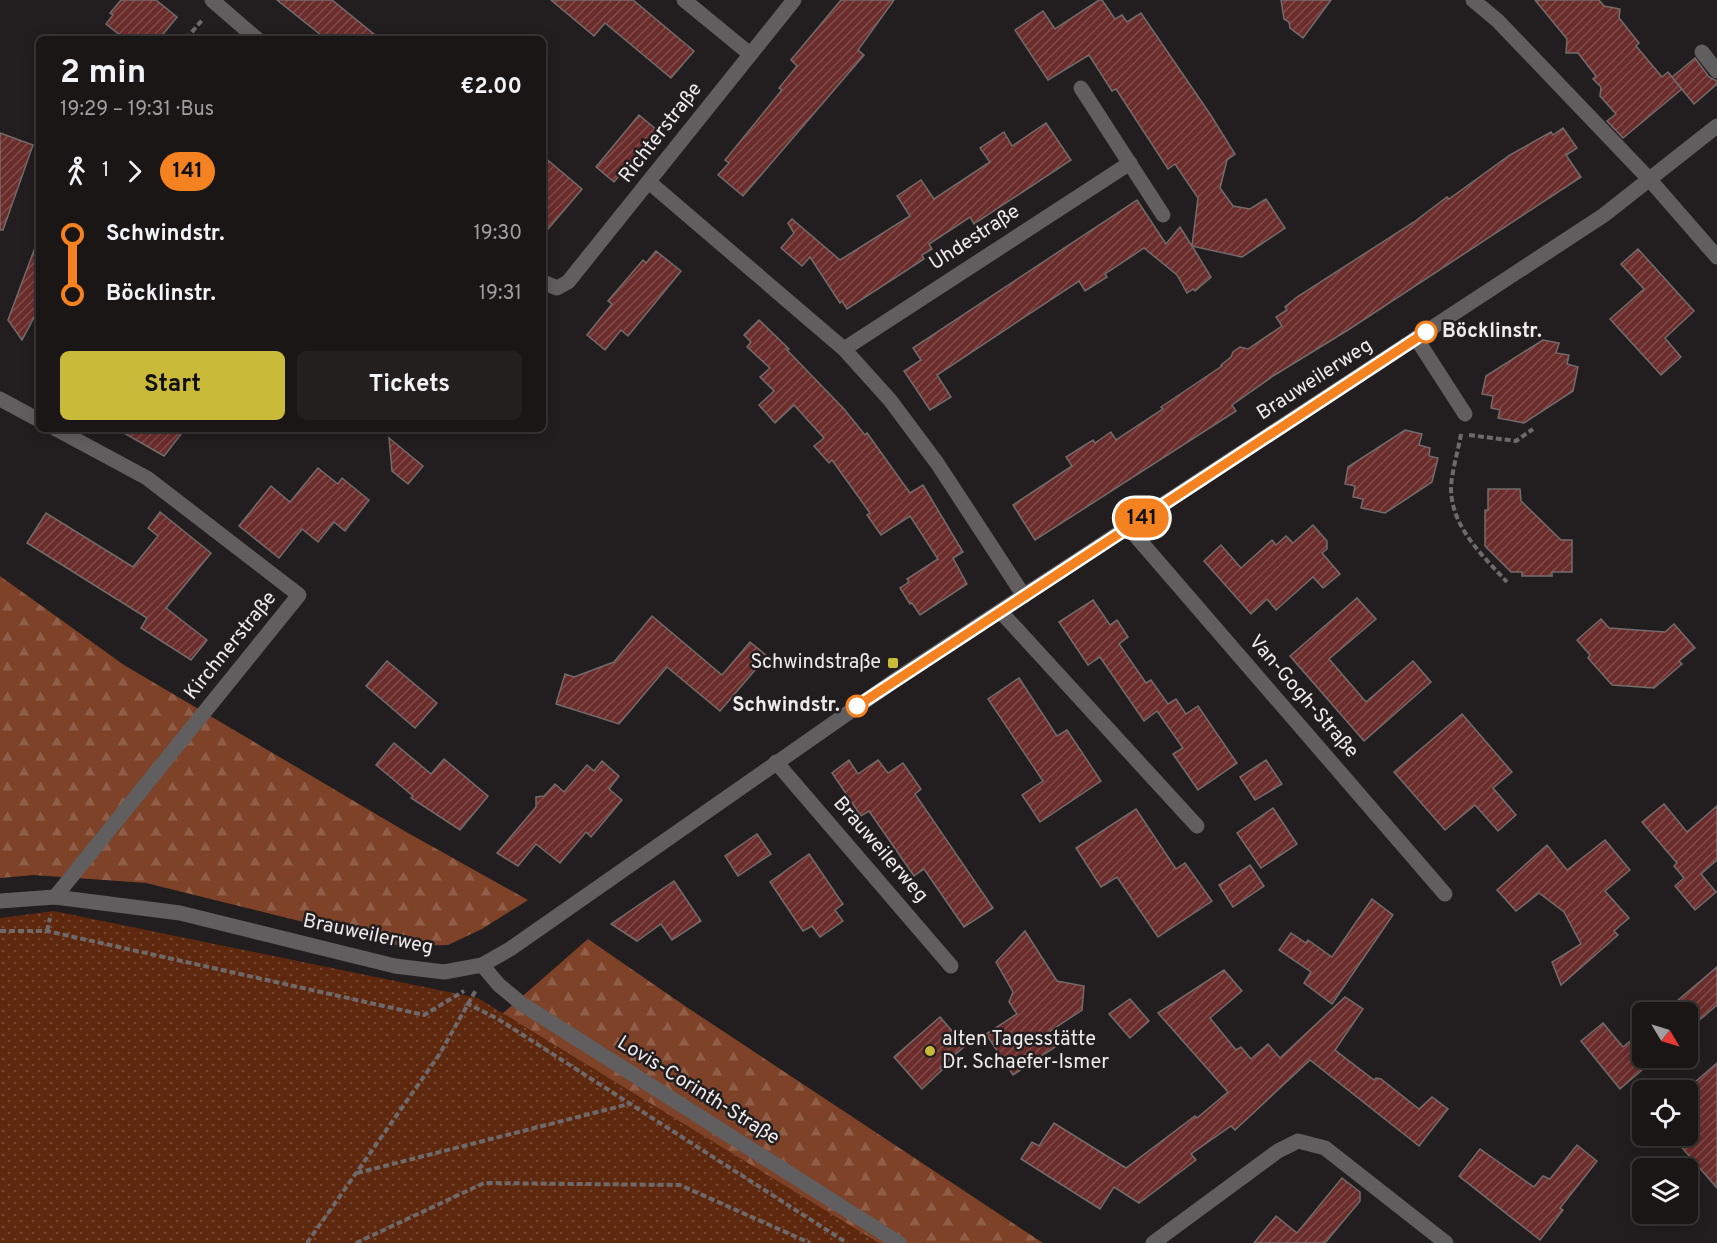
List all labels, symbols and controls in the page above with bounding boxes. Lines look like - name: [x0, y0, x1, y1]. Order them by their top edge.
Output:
- text: 2 min: [60, 53, 146, 95]
- text: €2.00: [460, 74, 522, 101]
- street label: Richterstraße: [614, 77, 708, 189]
- text: 19:29 – 19:31 · Bus: [60, 97, 214, 123]
- icon: walk: [60, 155, 93, 188]
- icon: forward: [118, 155, 151, 188]
- text: 1: [102, 158, 109, 184]
- text: 141: [172, 158, 203, 185]
- street label: Uhdestraße: [925, 199, 1025, 277]
- text: Schwindstr.: [106, 221, 225, 248]
- text: 19:30: [473, 221, 522, 247]
- text: Böcklinstr.: [106, 281, 216, 308]
- text: 19:31: [479, 281, 522, 307]
- place label: Böcklinstr.: [1442, 319, 1542, 345]
- marker: Böcklinstr.: [1415, 321, 1437, 343]
- street label: Brauweilerweg: [1252, 333, 1378, 427]
- button: Start: [60, 351, 285, 420]
- button: Tickets: [297, 351, 522, 420]
- line badge: 141: [1108, 498, 1176, 538]
- text: 141: [1127, 505, 1157, 532]
- street label: Kirchnerstraße: [179, 586, 283, 706]
- street label: Van-Gogh-Straße: [1242, 630, 1364, 764]
- place label: Schwindstraße: [751, 650, 881, 676]
- marker: Schwindstraße: [886, 656, 900, 670]
- place label: Schwindstr.: [732, 693, 840, 719]
- marker: Schwindstr.: [846, 695, 868, 717]
- street label: Brauweilerweg: [827, 791, 933, 909]
- street label: Brauweilerweg: [300, 908, 436, 962]
- north arrow: [1632, 1002, 1698, 1068]
- map controls: [1632, 1002, 1698, 1224]
- place label: alten Tagesstätte Dr. Schaefer-Ismer: [942, 1027, 1109, 1076]
- street label: Lovis-Corinth-Straße: [612, 1030, 784, 1152]
- marker: alten Tagesstätte Dr. Schaefer-Ismer: [923, 1044, 937, 1058]
- button: locate: [1632, 1080, 1698, 1146]
- button: layers: [1632, 1158, 1698, 1224]

